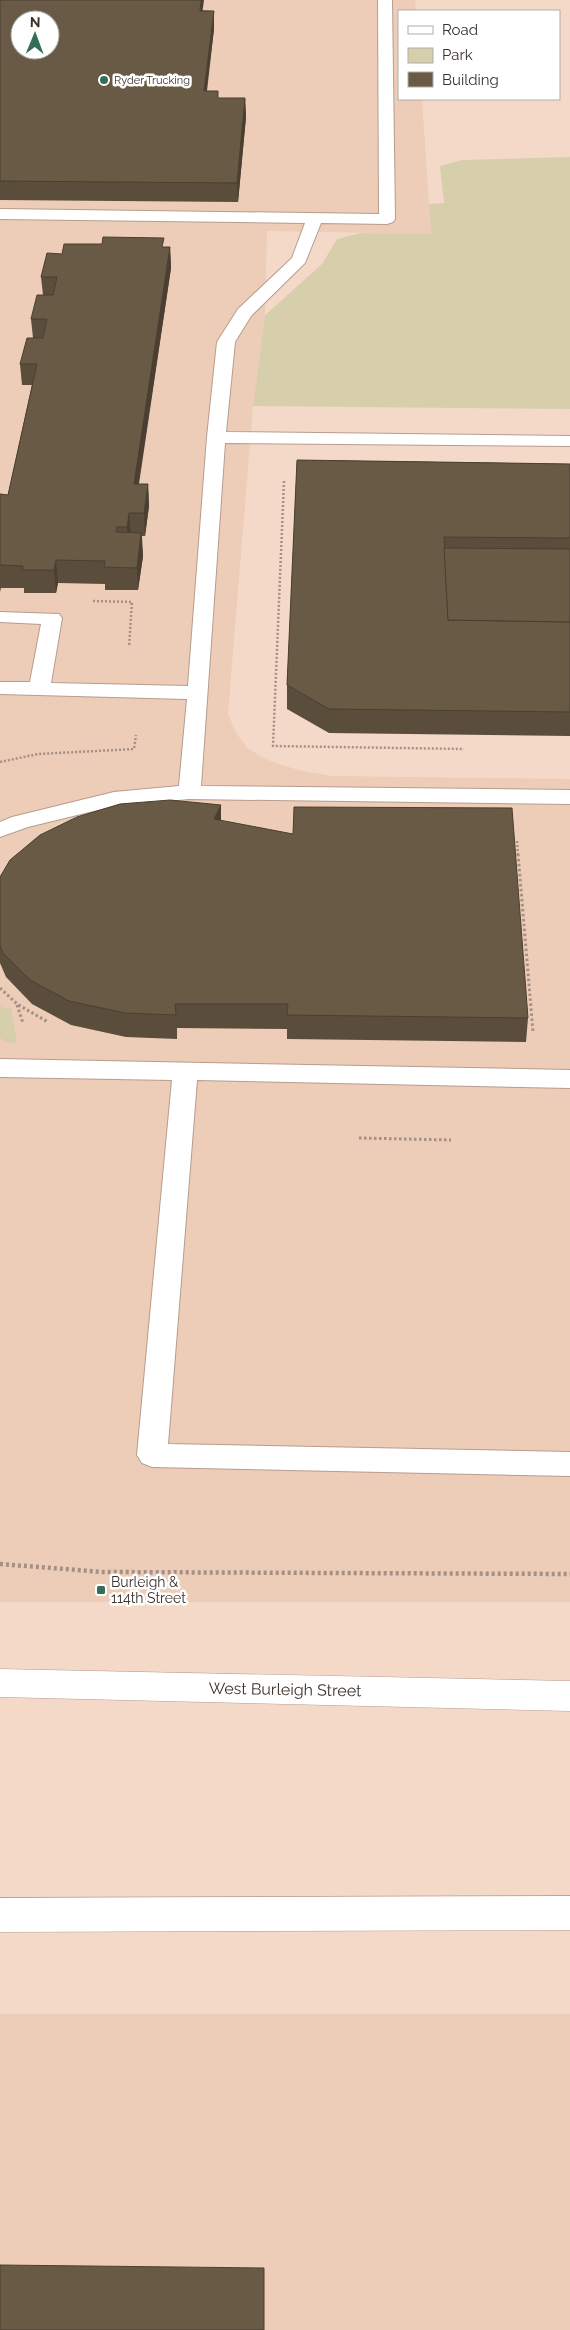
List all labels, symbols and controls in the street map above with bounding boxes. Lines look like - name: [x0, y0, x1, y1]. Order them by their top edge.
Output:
- north arrow: [10, 10, 60, 60]
- legend: [398, 10, 560, 100]
- text: N: [30, 14, 41, 30]
- text: Road: [442, 21, 478, 39]
- text: Park: [442, 46, 473, 64]
- text: Building: [442, 71, 499, 89]
- marker: Ryder Trucking: [98, 74, 110, 86]
- place label: Ryder Trucking: [114, 74, 190, 87]
- place label: Burleigh & 114th Street: [111, 1574, 186, 1606]
- marker: Burleigh & 114th Street: [95, 1584, 107, 1596]
- street label: West Burleigh Street: [208, 1679, 362, 1700]

